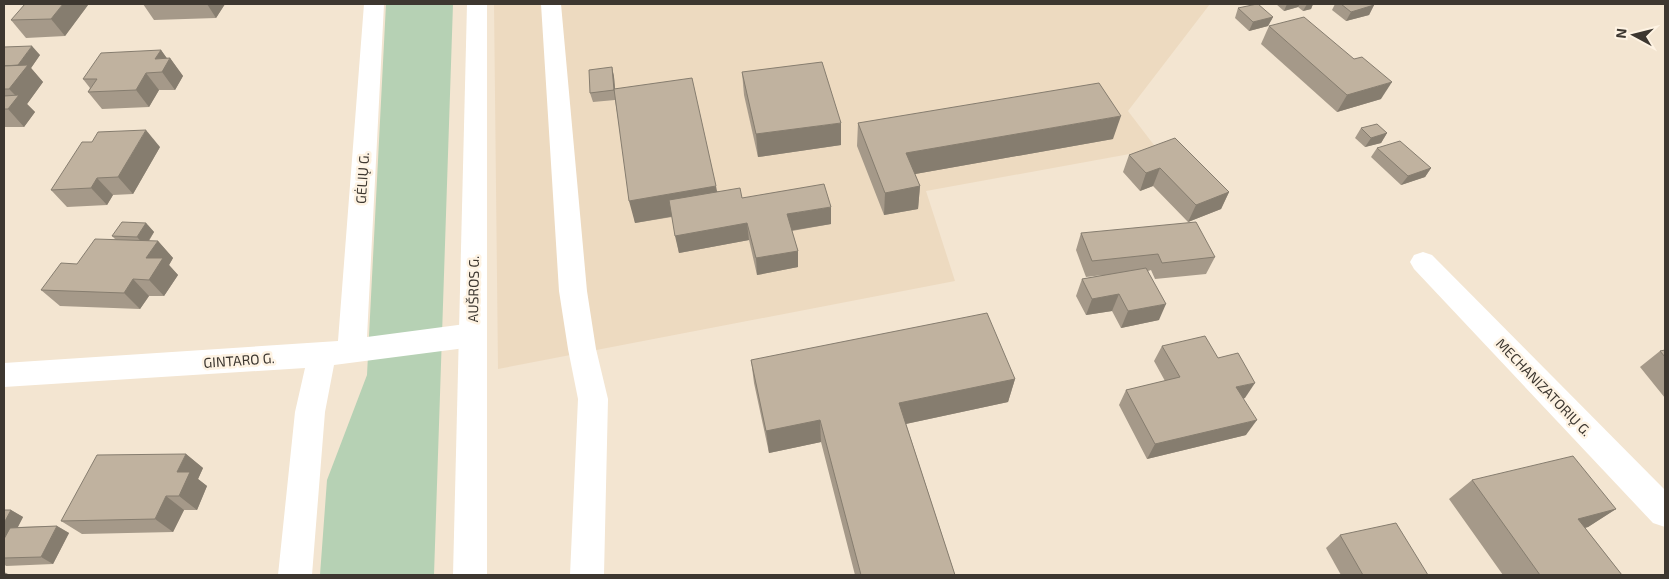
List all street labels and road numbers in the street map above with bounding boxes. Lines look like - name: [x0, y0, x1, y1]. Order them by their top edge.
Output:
- street label: GĖLIŲ G.: [352, 151, 372, 205]
- street label: AUŠROS G.: [464, 255, 482, 323]
- street label: MECHANIZATORIŲ G.: [1493, 335, 1595, 439]
- street label: GINTARO G.: [203, 349, 275, 371]

